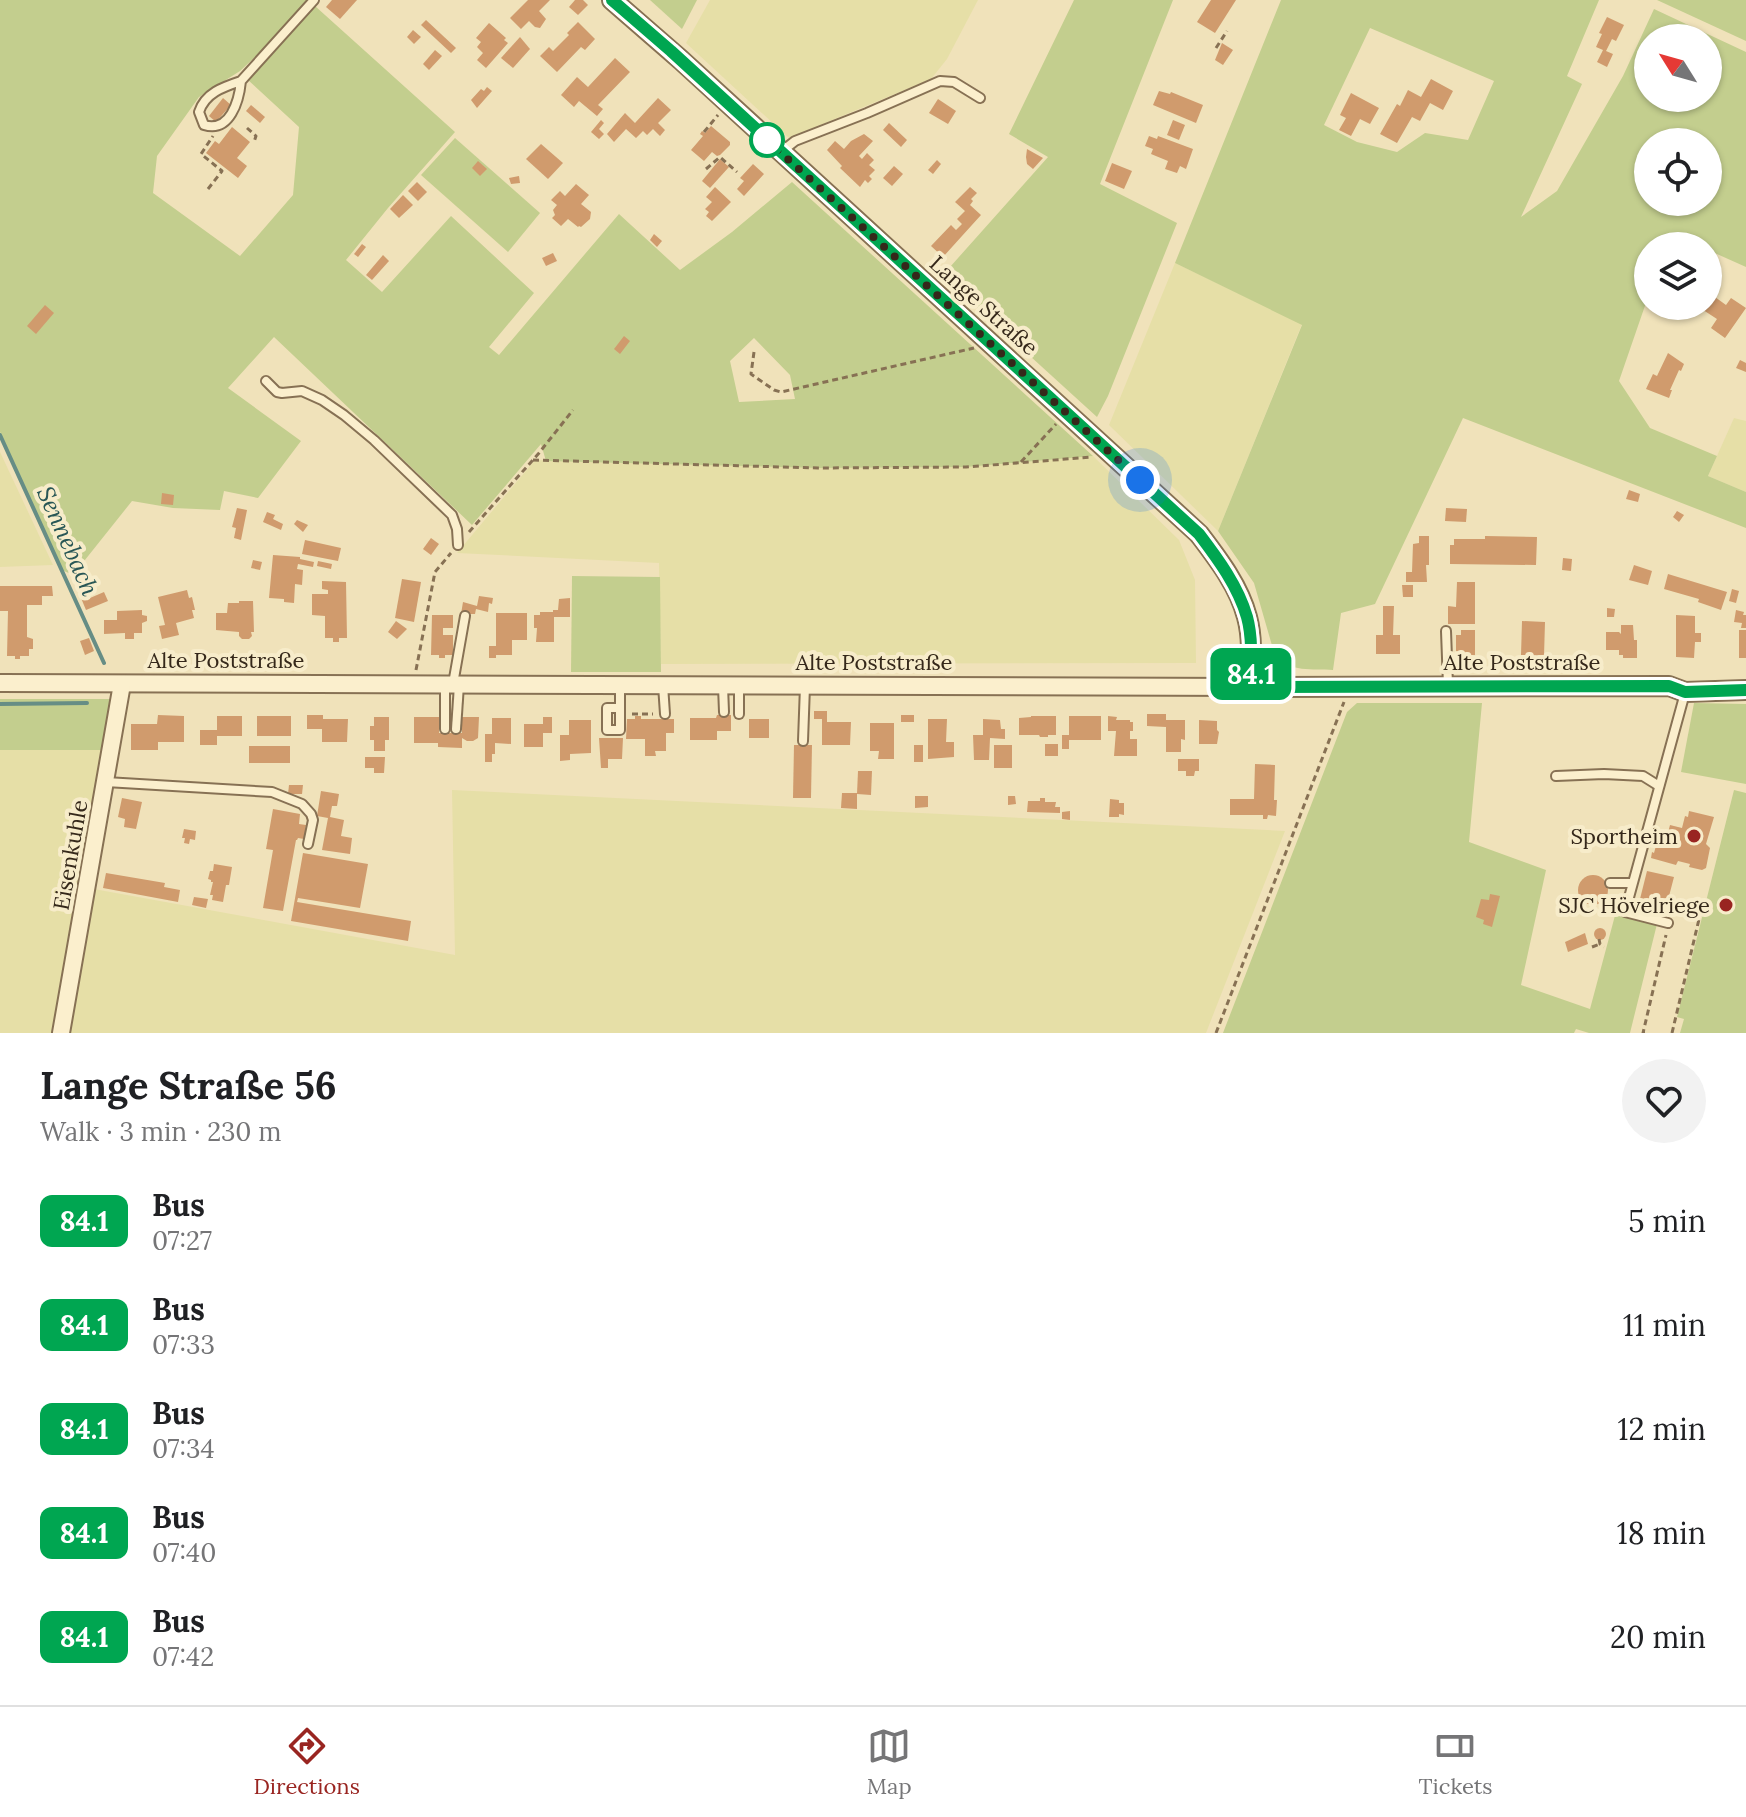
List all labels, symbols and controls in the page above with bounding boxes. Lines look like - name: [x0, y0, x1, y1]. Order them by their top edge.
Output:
- north arrow: [1634, 24, 1722, 112]
- map controls: [1634, 24, 1722, 320]
- unlabelled marker: [750, 123, 784, 157]
- button: locate: [1634, 128, 1722, 216]
- button: layers: [1634, 232, 1722, 320]
- street label: Lange Straße: [924, 249, 1044, 361]
- your location: [1120, 460, 1160, 500]
- water label: Sennebach: [30, 481, 106, 601]
- street label: Alte Poststraße: [147, 646, 305, 674]
- street label: Alte Poststraße: [795, 648, 953, 676]
- line badge: 84.1: [1195, 648, 1307, 700]
- street label: Alte Poststraße: [1443, 648, 1601, 676]
- text: 84.1: [1226, 656, 1276, 692]
- street label: Eisenkuhle: [47, 798, 93, 912]
- place label: Sportheim: [1571, 822, 1678, 850]
- marker: Sportheim: [1685, 827, 1703, 845]
- place label: SJC Hövelriege: [1558, 891, 1710, 919]
- marker: SJC Hövelriege: [1717, 896, 1735, 914]
- button: heart: [1622, 1059, 1706, 1143]
- text: Lange Straße 56: [40, 1061, 337, 1109]
- text: Walk · 3 min · 230 m: [40, 1115, 282, 1148]
- text: Bus: [152, 1186, 205, 1224]
- text: 5 min: [1628, 1202, 1706, 1240]
- text: 84.1: [59, 1203, 109, 1239]
- text: 07:27: [152, 1224, 212, 1257]
- text: Bus: [152, 1290, 205, 1328]
- text: 11 min: [1623, 1306, 1706, 1344]
- text: 84.1: [59, 1307, 109, 1343]
- text: 07:33: [152, 1328, 215, 1361]
- text: Bus: [152, 1394, 205, 1432]
- text: 12 min: [1618, 1410, 1706, 1448]
- text: 84.1: [59, 1411, 109, 1447]
- text: 07:34: [152, 1432, 215, 1465]
- text: Bus: [152, 1498, 205, 1536]
- text: 18 min: [1617, 1514, 1706, 1552]
- text: 84.1: [59, 1515, 109, 1551]
- text: 07:40: [152, 1536, 216, 1569]
- text: Bus: [152, 1602, 205, 1640]
- text: 20 min: [1610, 1618, 1706, 1656]
- text: 84.1: [59, 1619, 109, 1655]
- text: 07:42: [152, 1640, 214, 1673]
- tab: Directions: [253, 1724, 360, 1800]
- tab: Map: [867, 1724, 912, 1800]
- tab: Tickets: [1418, 1724, 1493, 1800]

